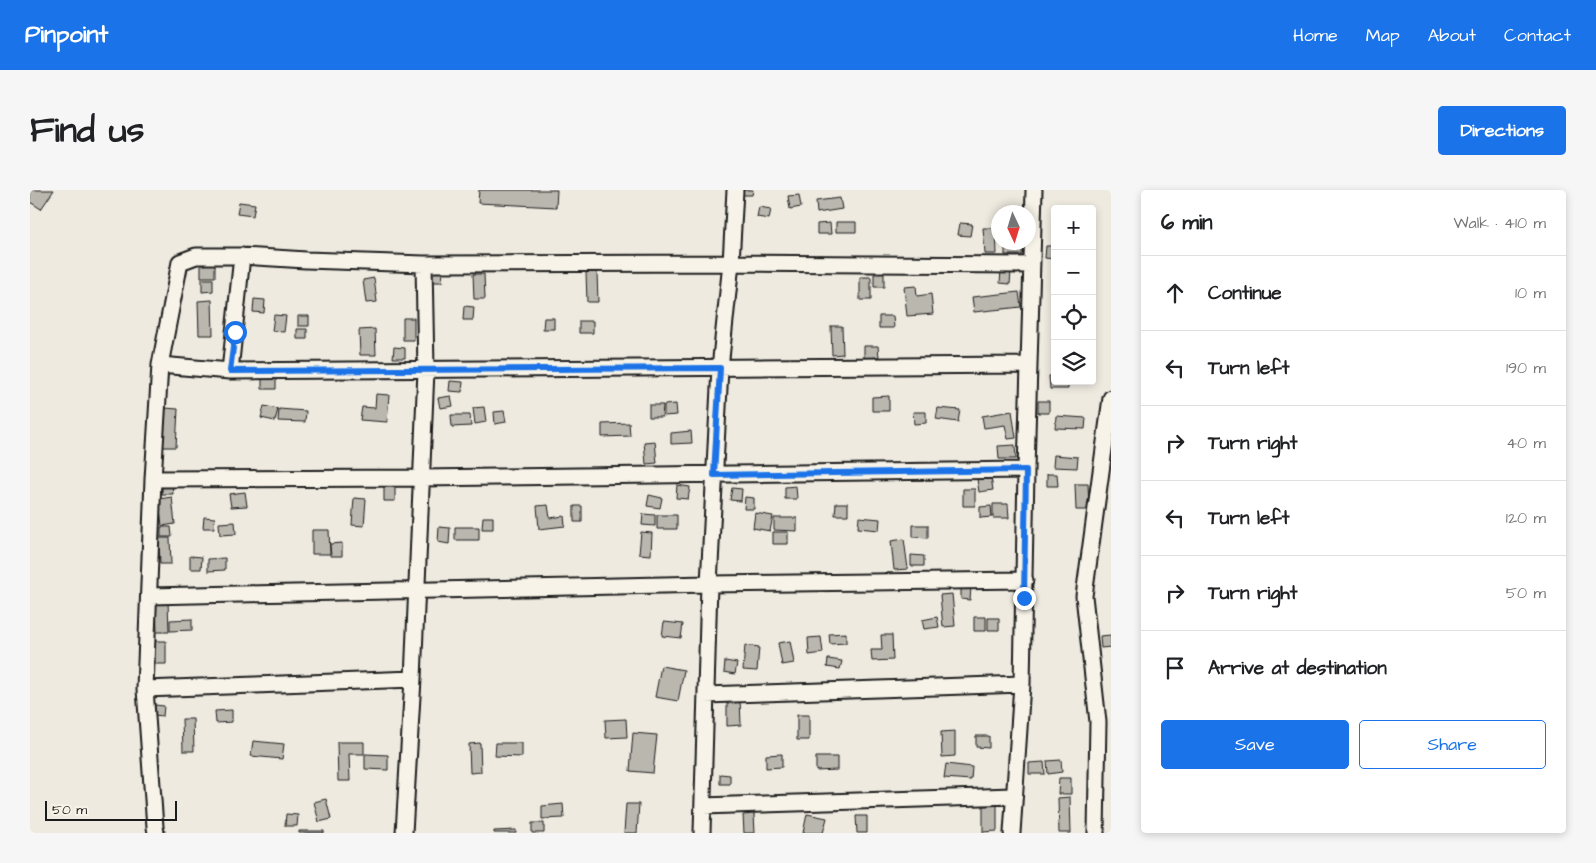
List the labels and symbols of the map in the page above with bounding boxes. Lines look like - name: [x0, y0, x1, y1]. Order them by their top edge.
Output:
- north arrow: [991, 205, 1036, 250]
- route start: [224, 321, 247, 344]
- route end: [1013, 587, 1036, 610]
- scale bar: [45, 798, 178, 821]

